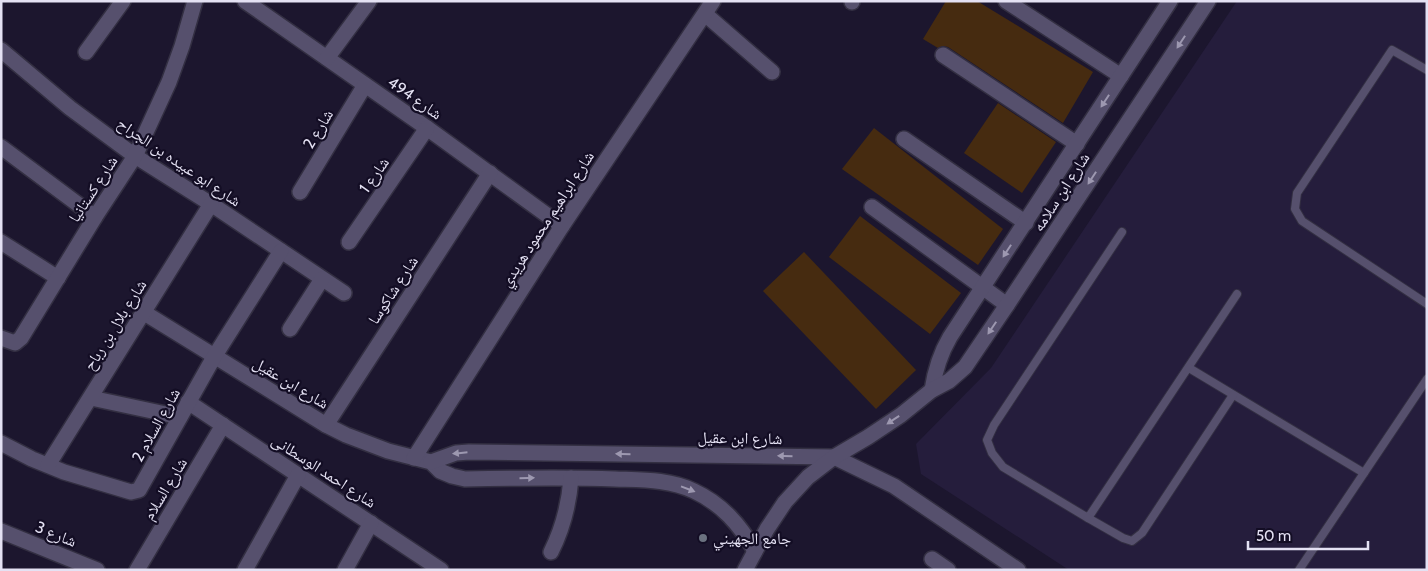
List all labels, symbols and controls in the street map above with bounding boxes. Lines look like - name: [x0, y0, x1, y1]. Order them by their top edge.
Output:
- one-way arrow: [1176, 35, 1186, 49]
- street label: شارع 494: [384, 73, 446, 124]
- one-way arrow: [1101, 94, 1110, 107]
- street label: شارع 2: [299, 106, 338, 153]
- street label: شارع ابو عبيده بن الجراح: [113, 114, 245, 211]
- street label: شارع ابراهيم محمود هريدي: [496, 147, 601, 292]
- street label: شارع ابن سلامه: [1029, 149, 1094, 235]
- street label: شارع كستانيا: [65, 152, 122, 226]
- street label: شارع 1: [355, 153, 394, 197]
- one-way arrow: [1087, 171, 1096, 184]
- one-way arrow: [1002, 245, 1012, 258]
- street label: شارع شاكوسا: [364, 252, 423, 328]
- street label: شارع بلال بن رباح: [80, 276, 151, 374]
- one-way arrow: [987, 321, 997, 334]
- street label: شارع ابن عقيل: [249, 353, 332, 414]
- street label: شارع السلام 2: [128, 385, 185, 466]
- one-way arrow: [887, 416, 900, 425]
- street label: شارع ابن عقيل: [697, 428, 783, 449]
- street label: شارع احمد الوسطانى: [268, 430, 380, 513]
- one-way arrow: [452, 449, 468, 457]
- one-way arrow: [614, 450, 630, 458]
- one-way arrow: [777, 452, 793, 460]
- street label: شارع السلام: [139, 454, 192, 524]
- one-way arrow: [519, 474, 535, 482]
- one-way arrow: [681, 485, 696, 493]
- street label: شارع 3: [32, 517, 79, 552]
- scale bar: [1248, 518, 1368, 550]
- text: 50 m: [1256, 527, 1291, 545]
- place label: جامع الجهيني: [713, 529, 791, 551]
- marker: جامع الجهيني: [697, 532, 709, 544]

